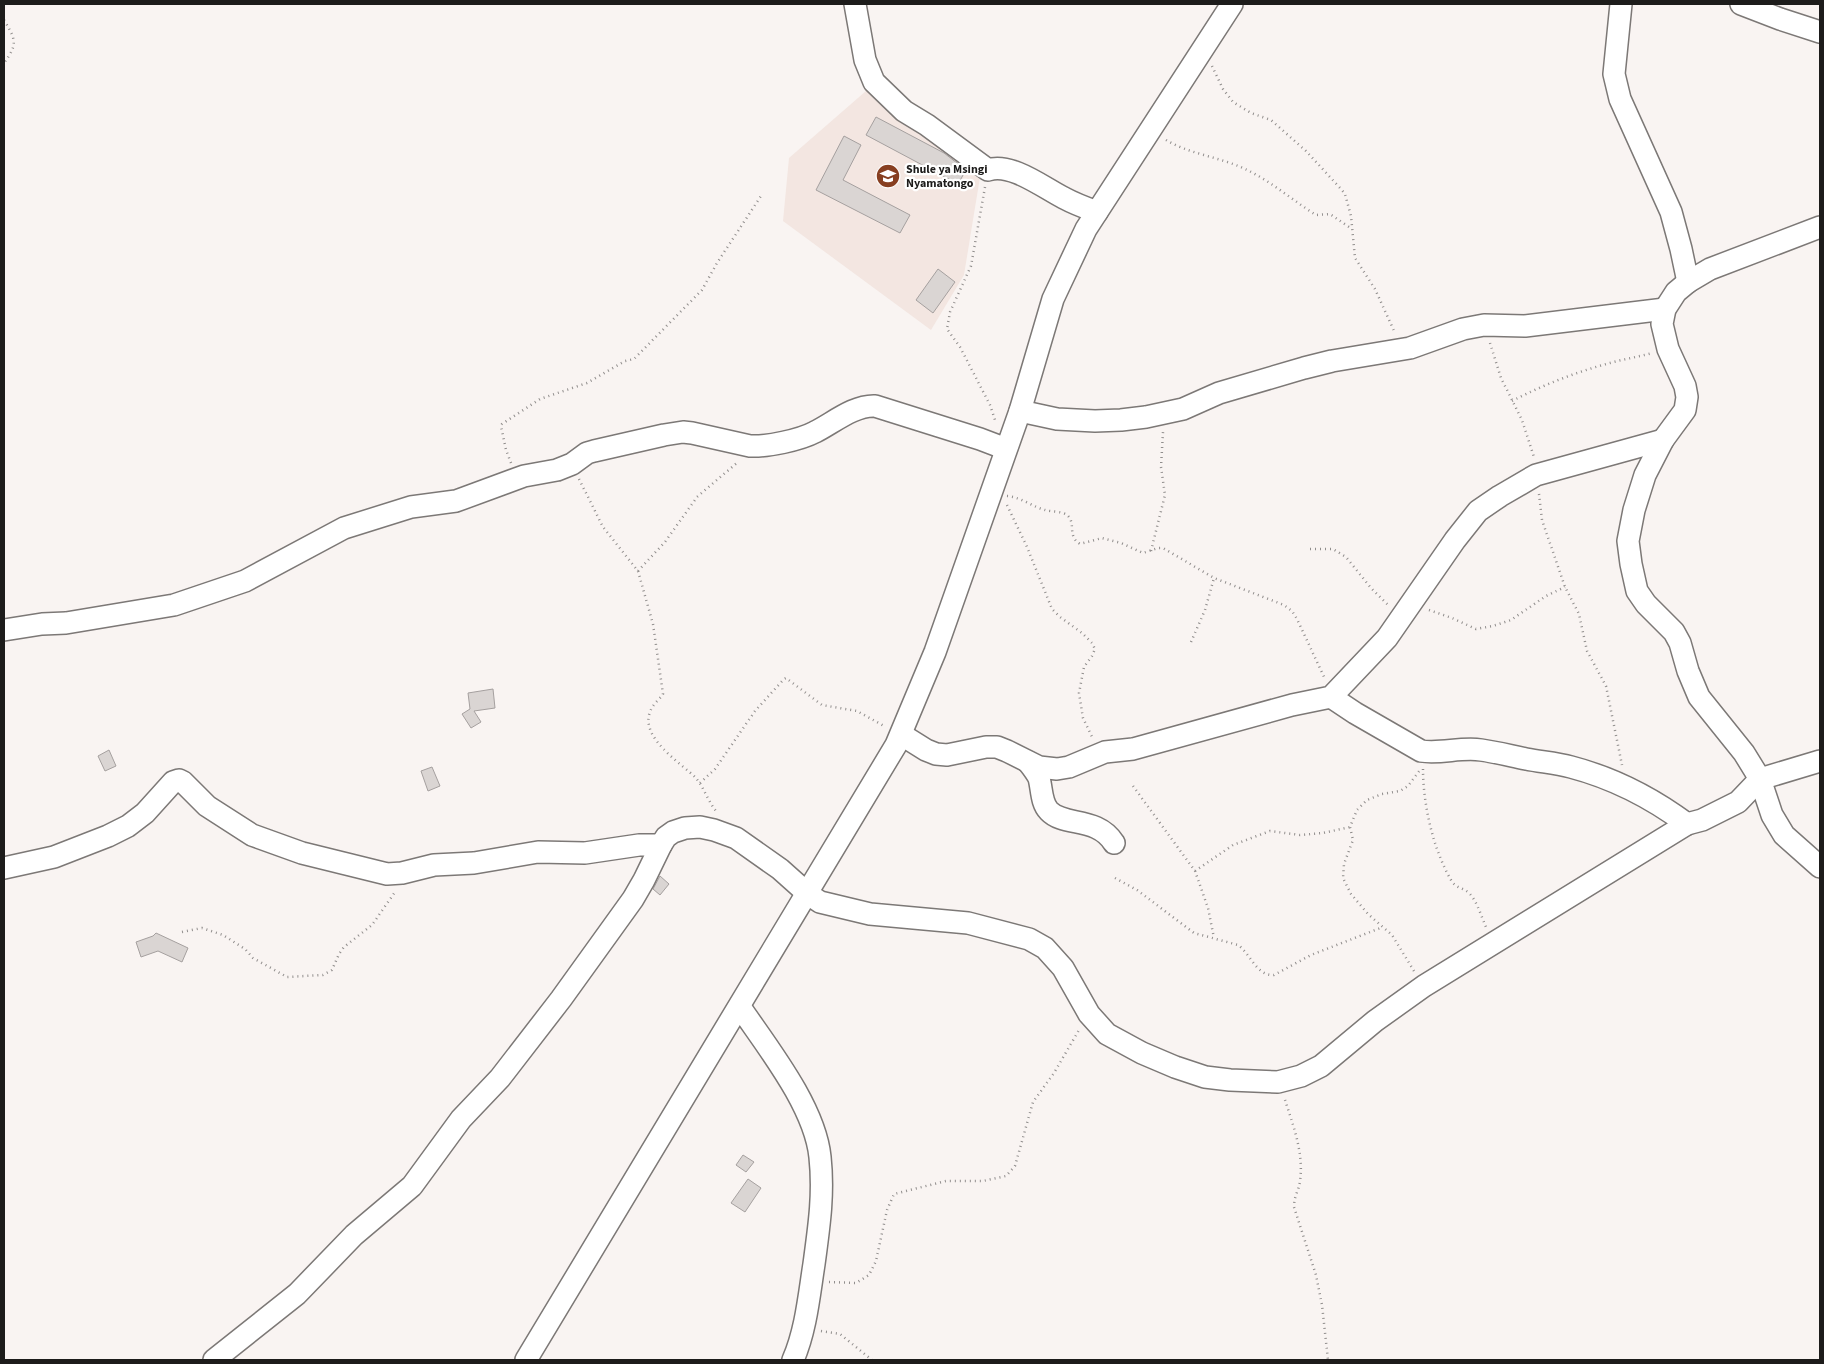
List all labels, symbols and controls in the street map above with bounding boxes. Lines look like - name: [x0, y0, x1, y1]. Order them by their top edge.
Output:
- place label: Shule ya Msingi Nyamatongo: [906, 161, 987, 192]
- school or university icon: Shule ya Msingi Nyamatongo: [875, 163, 901, 189]

